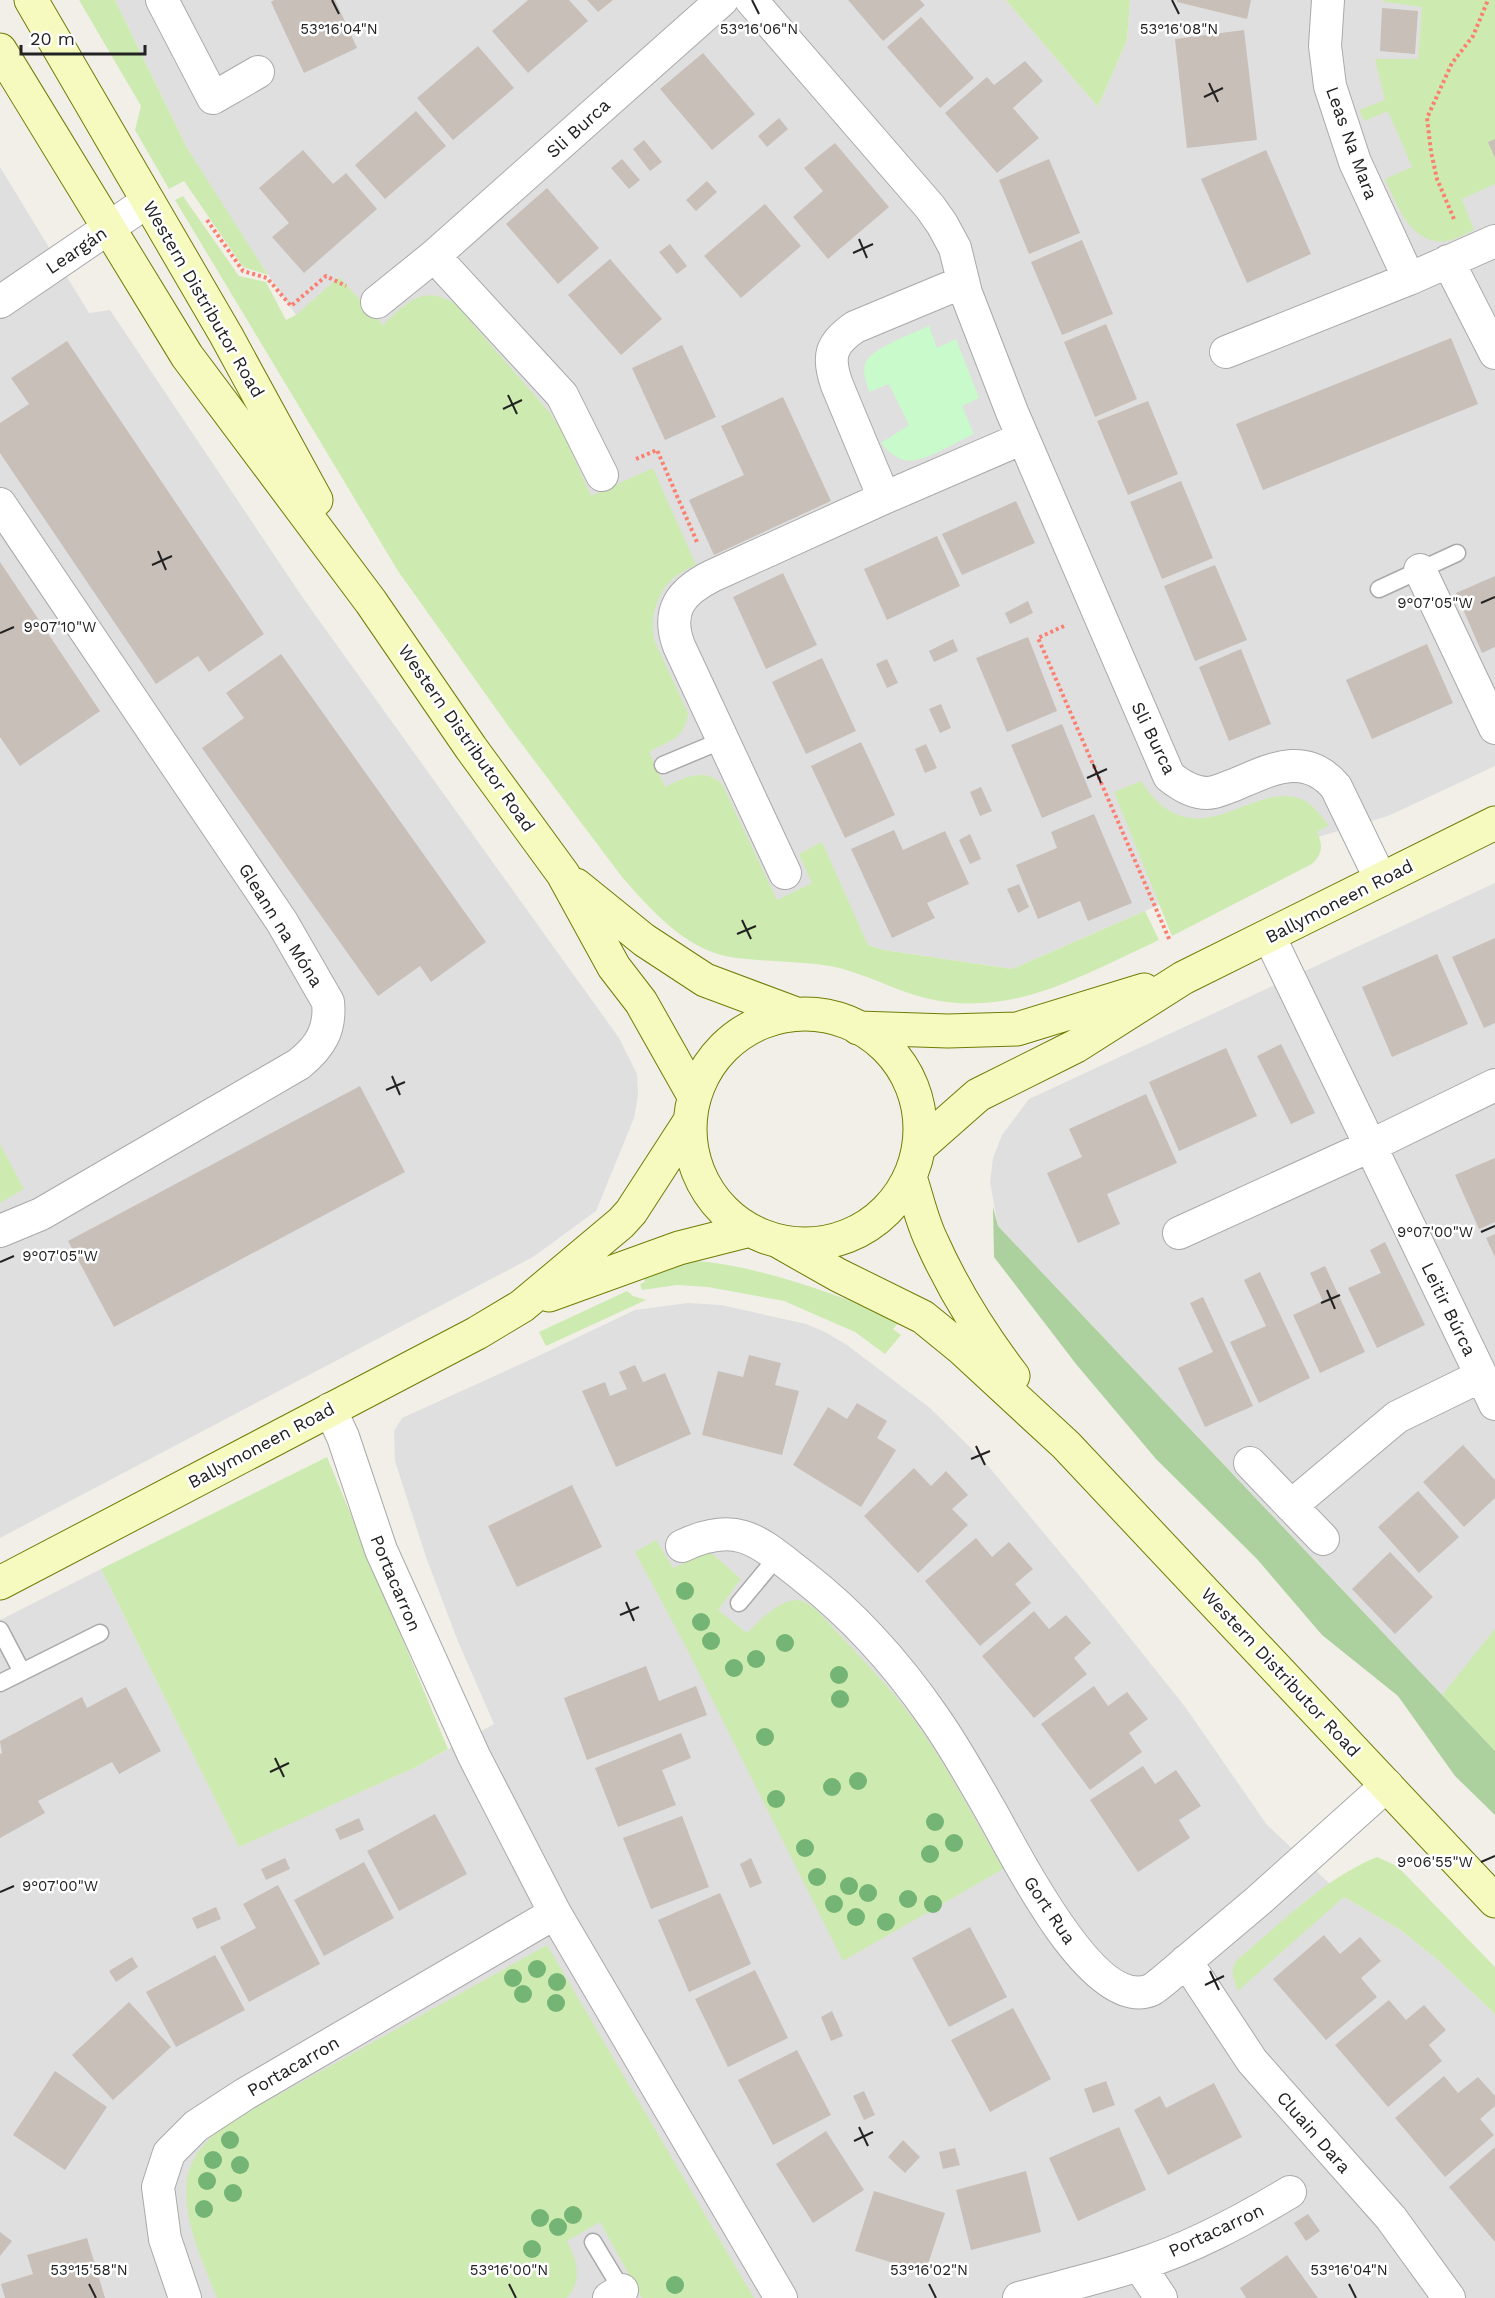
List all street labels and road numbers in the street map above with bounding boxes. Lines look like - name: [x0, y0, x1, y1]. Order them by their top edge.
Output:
- street label: Leas Na Mara: [1322, 84, 1382, 202]
- street label: Sli Burca: [542, 94, 614, 162]
- street label: Western Distributor Road: [139, 197, 269, 401]
- street label: Leargán: [42, 222, 110, 278]
- street label: Western Distributor Road: [394, 640, 540, 836]
- street label: Sli Burca: [1127, 698, 1181, 778]
- street label: Ballymoneen Road: [1262, 855, 1416, 947]
- street label: Gleann na Móna: [234, 859, 328, 991]
- street label: Leitir Búrca: [1417, 1259, 1481, 1359]
- street label: Ballymoneen Road: [184, 1397, 338, 1493]
- street label: Portacarron: [366, 1532, 426, 1634]
- street label: Western Distributor Road: [1197, 1583, 1365, 1761]
- street label: Gort Rua: [1020, 1872, 1080, 1948]
- street label: Portacarron: [243, 2031, 343, 2101]
- street label: Cluain Dara: [1273, 2087, 1355, 2177]
- street label: Portacarron: [1165, 2199, 1267, 2261]

